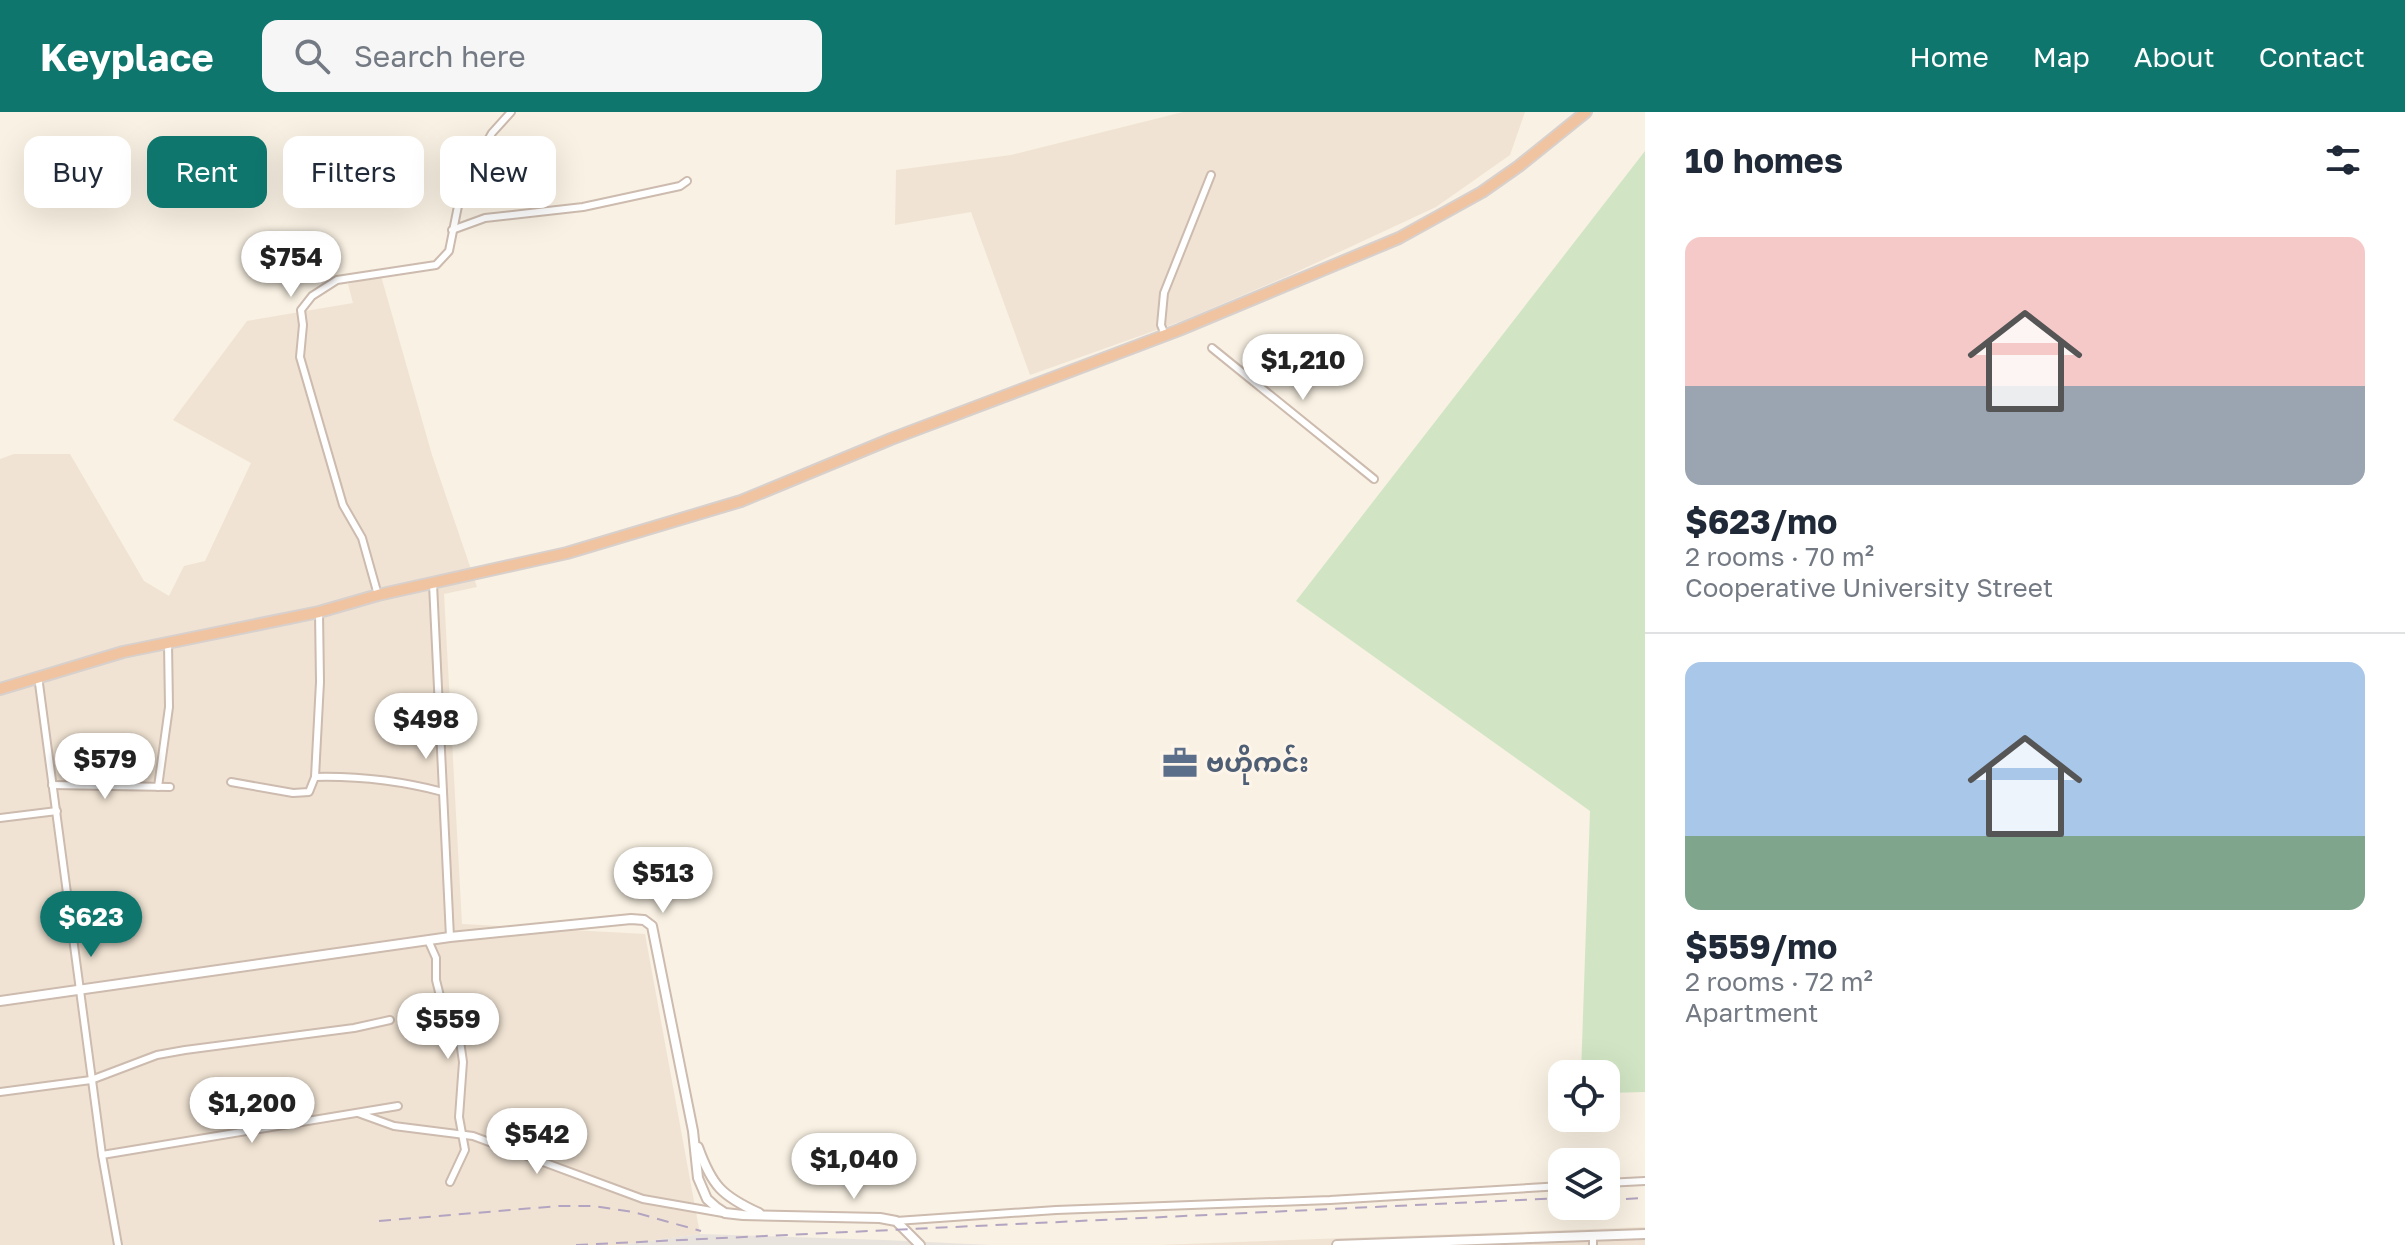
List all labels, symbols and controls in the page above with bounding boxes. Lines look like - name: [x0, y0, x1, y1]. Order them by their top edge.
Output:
- search box: [262, 20, 822, 92]
- text: Keyplace: [40, 34, 214, 79]
- icon: search: [290, 34, 334, 78]
- text: Search here: [354, 38, 526, 74]
- text: Home: [1910, 40, 1989, 73]
- text: Map: [2033, 40, 2090, 73]
- text: About: [2134, 40, 2215, 73]
- text: Contact: [2259, 40, 2365, 73]
- chip: Buy: [24, 136, 131, 208]
- chip: Rent: [147, 136, 267, 208]
- chip: Filters: [283, 136, 424, 208]
- chip: New: [440, 136, 556, 208]
- icon: filters: [2321, 138, 2365, 182]
- text: 10 homes: [1685, 140, 1843, 180]
- pin: $754: [244, 231, 338, 299]
- text: $754: [259, 241, 323, 272]
- icon: home: [1953, 289, 2097, 433]
- pin: $1,210: [1238, 334, 1368, 402]
- text: $1,210: [1260, 344, 1346, 375]
- text: $623/mo: [1685, 501, 1837, 541]
- text: 2 rooms · 70 m²: [1685, 541, 1874, 572]
- text: Cooperative University Street: [1685, 572, 2053, 603]
- pin: $498: [379, 693, 473, 761]
- text: $498: [393, 703, 459, 734]
- icon: home: [1953, 714, 2097, 858]
- pin: $579: [58, 733, 152, 801]
- text: $579: [73, 743, 137, 774]
- office icon: ဗဟိုကင်း: [1161, 744, 1199, 782]
- place label: ဗဟိုကင်း: [1206, 744, 1309, 785]
- pin: $513: [616, 847, 710, 915]
- text: $513: [632, 857, 694, 888]
- pin: $623: [44, 891, 138, 959]
- text: $623: [58, 901, 124, 932]
- text: $559/mo: [1685, 926, 1837, 966]
- text: 2 rooms · 72 m²: [1685, 966, 1873, 997]
- pin: $559: [401, 993, 495, 1061]
- text: Apartment: [1685, 997, 1818, 1028]
- text: $559: [415, 1003, 481, 1034]
- map controls: [1548, 1060, 1620, 1220]
- button: locate: [1548, 1060, 1620, 1132]
- pin: $1,200: [187, 1077, 317, 1145]
- text: $1,200: [208, 1087, 296, 1118]
- pin: $542: [490, 1108, 584, 1176]
- text: $542: [504, 1118, 570, 1149]
- pin: $1,040: [789, 1133, 919, 1201]
- text: $1,040: [809, 1143, 899, 1174]
- button: layers: [1548, 1148, 1620, 1220]

